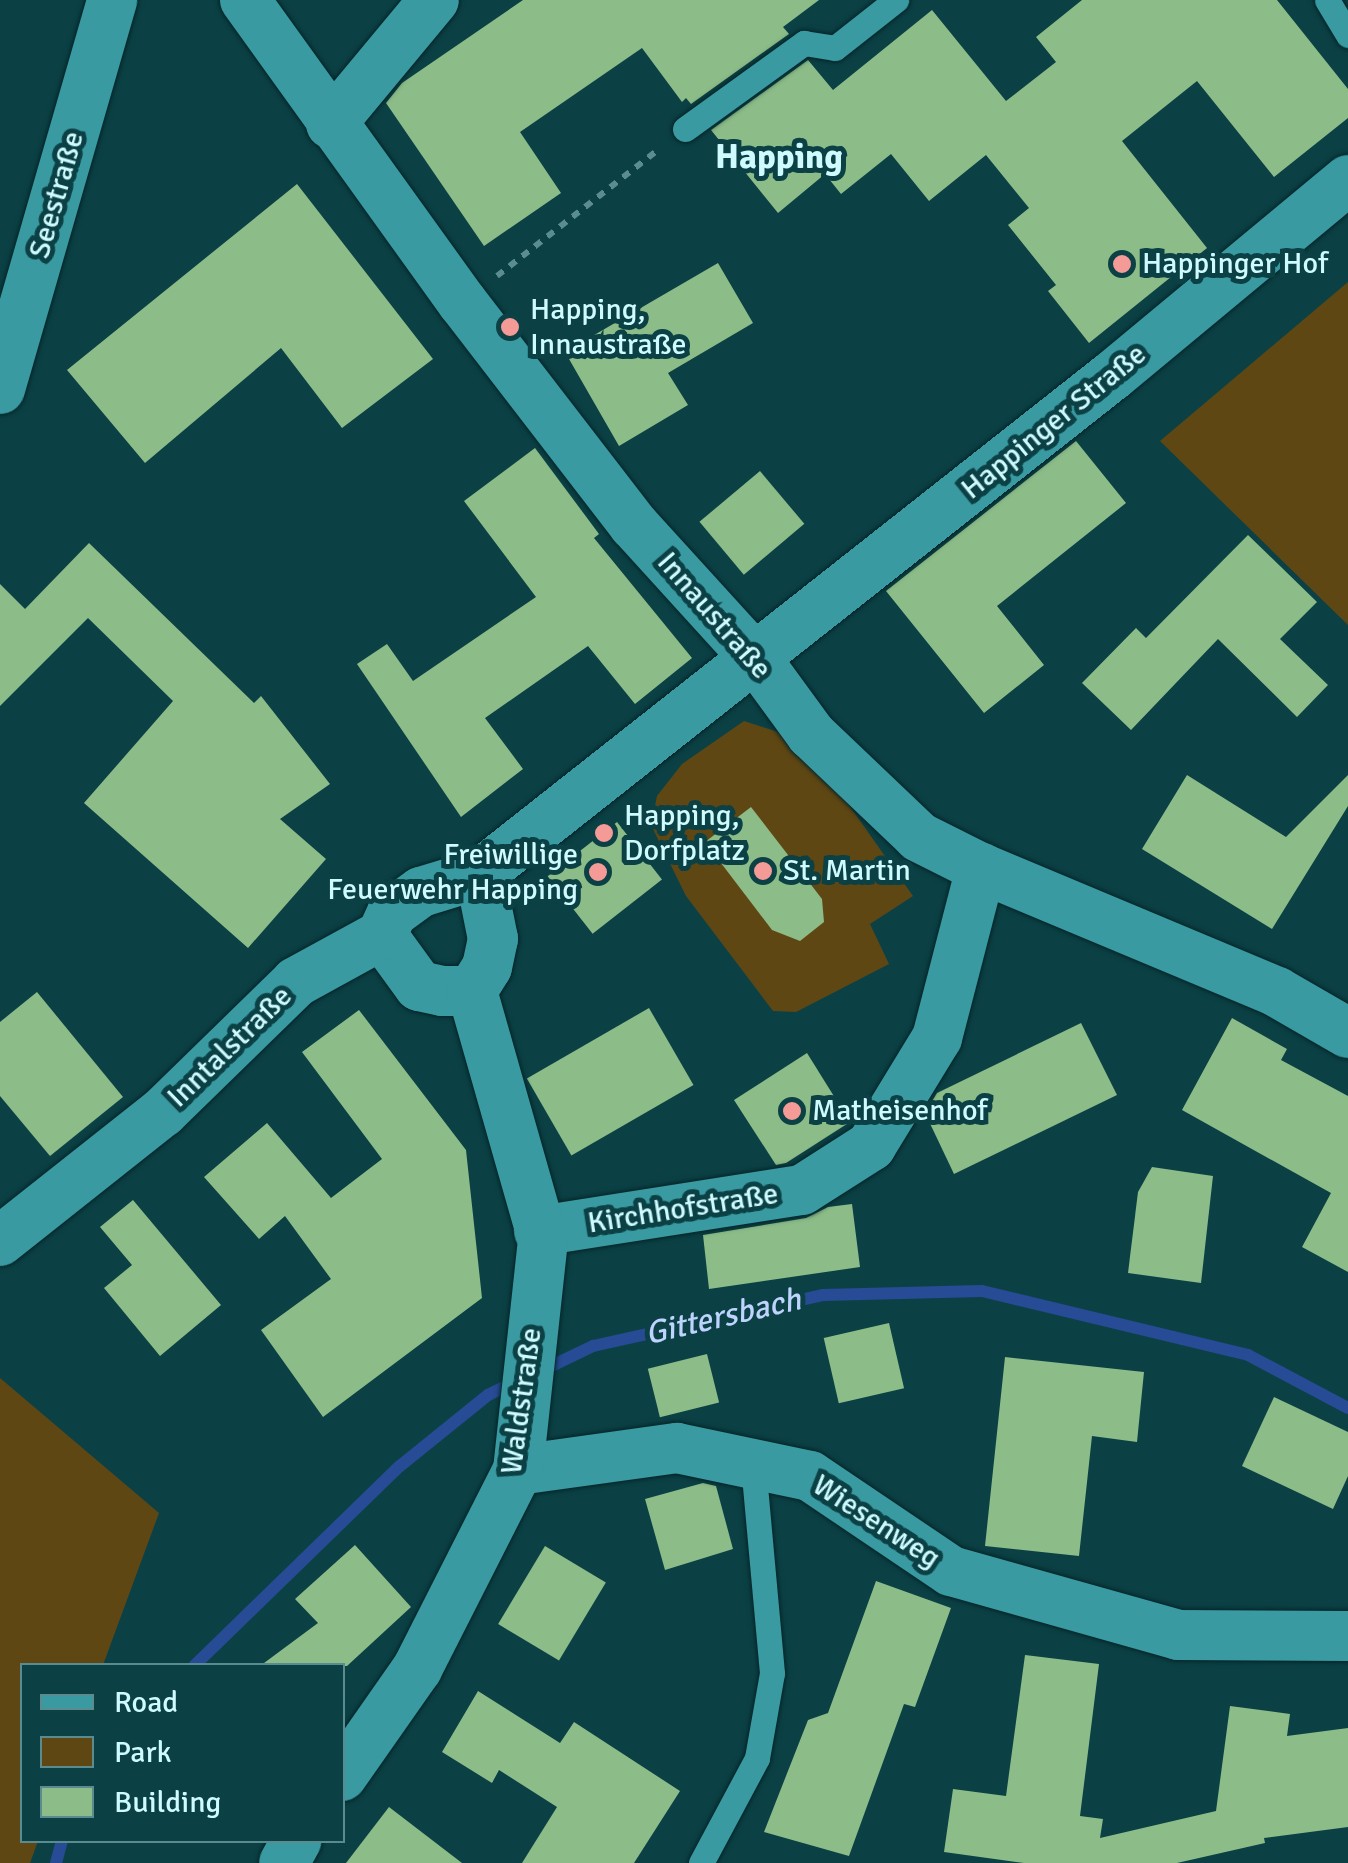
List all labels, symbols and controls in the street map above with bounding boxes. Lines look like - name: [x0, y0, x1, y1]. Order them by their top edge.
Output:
- street label: Seestraße: [22, 127, 92, 263]
- district label: Happing: [715, 136, 843, 178]
- place label: Happinger Hof: [1142, 246, 1328, 282]
- marker: Happinger Hof: [1111, 253, 1133, 275]
- place label: Happing, Innaustraße: [530, 292, 687, 362]
- marker: Happing, Innaustraße: [499, 316, 521, 338]
- street label: Happinger Straße: [954, 337, 1154, 507]
- street label: Innaustraße: [649, 545, 779, 687]
- place label: Happing, Dorfplatz: [624, 798, 745, 868]
- marker: Happing, Dorfplatz: [593, 822, 615, 844]
- place label: Freiwillige Feuerwehr Happing: [327, 837, 578, 908]
- place label: St. Martin: [783, 853, 911, 889]
- marker: St. Martin: [752, 860, 774, 882]
- marker: Freiwillige Feuerwehr Happing: [587, 861, 609, 883]
- street label: Inntalstraße: [160, 979, 300, 1115]
- place label: Matheisenhof: [812, 1093, 987, 1129]
- marker: Matheisenhof: [781, 1100, 803, 1122]
- street label: Kirchhofstraße: [585, 1176, 781, 1242]
- water label: Gittersbach: [641, 1280, 805, 1354]
- street label: Waldstraße: [494, 1325, 550, 1477]
- street label: Wiesenweg: [805, 1467, 947, 1577]
- legend: [20, 1663, 345, 1843]
- text: Road: [114, 1684, 178, 1721]
- text: Park: [114, 1734, 172, 1771]
- text: Building: [114, 1784, 221, 1821]

